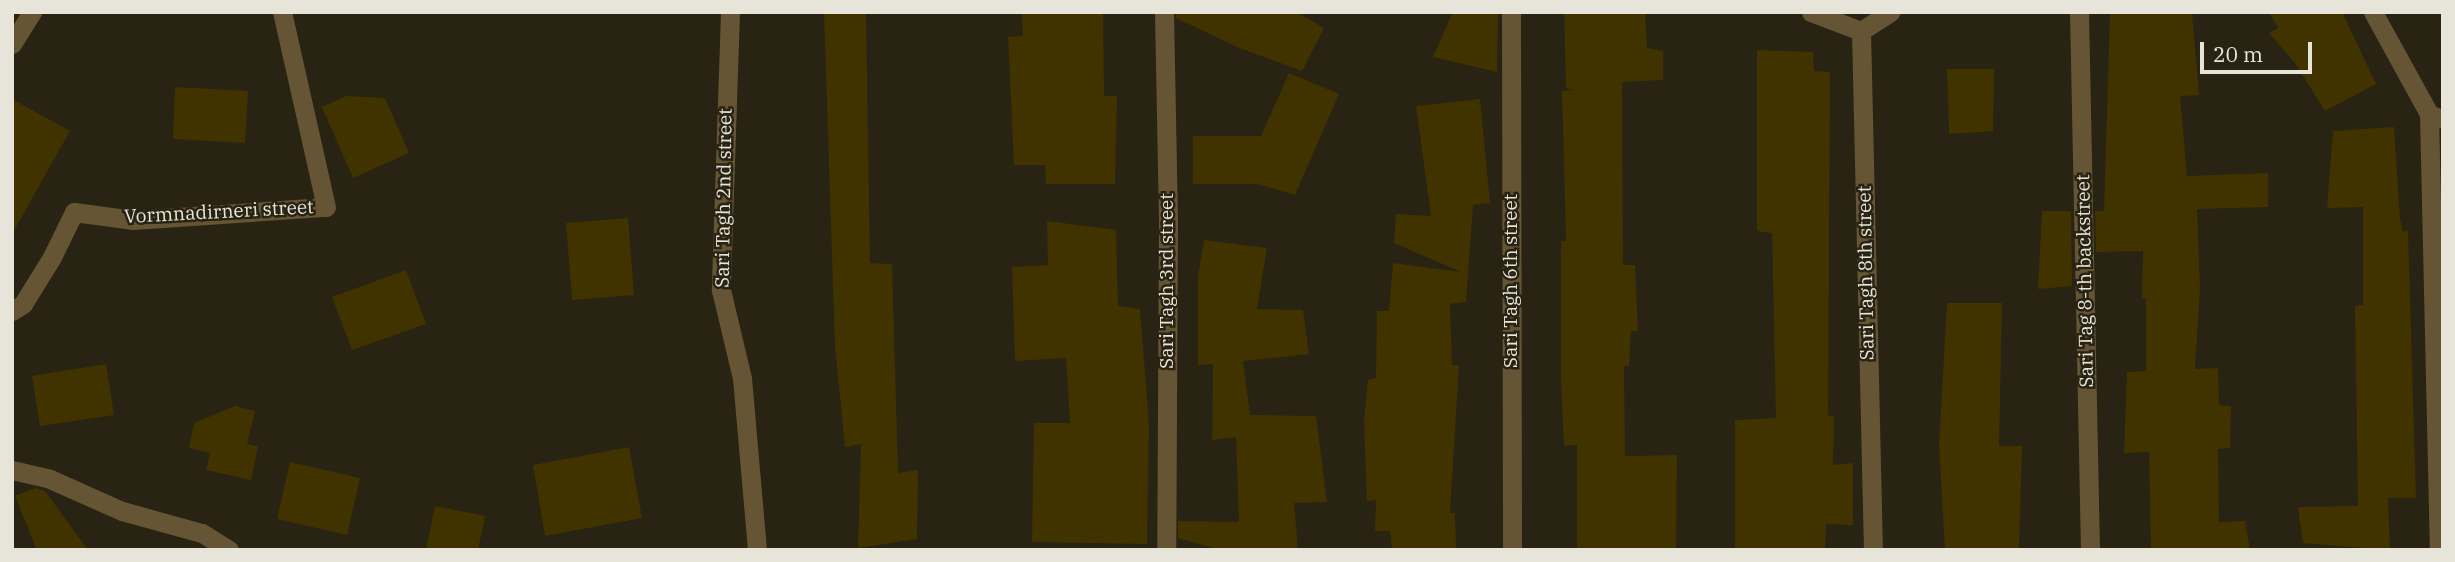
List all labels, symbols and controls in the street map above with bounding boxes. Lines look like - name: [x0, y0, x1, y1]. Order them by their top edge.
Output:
- scale bar: [2203, 28, 2315, 72]
- text: 20 m: [2213, 40, 2263, 68]
- street label: Sari Tagh 2nd street: [711, 108, 737, 288]
- street label: Sari Tag 8-th backstreet: [2072, 174, 2098, 388]
- street label: Sari Tagh 8th street: [1853, 186, 1879, 360]
- street label: Sari Tagh 3rd street: [1156, 193, 1178, 369]
- street label: Sari Tagh 6th street: [1500, 194, 1522, 368]
- street label: Vormnadirneri street: [124, 196, 314, 228]

